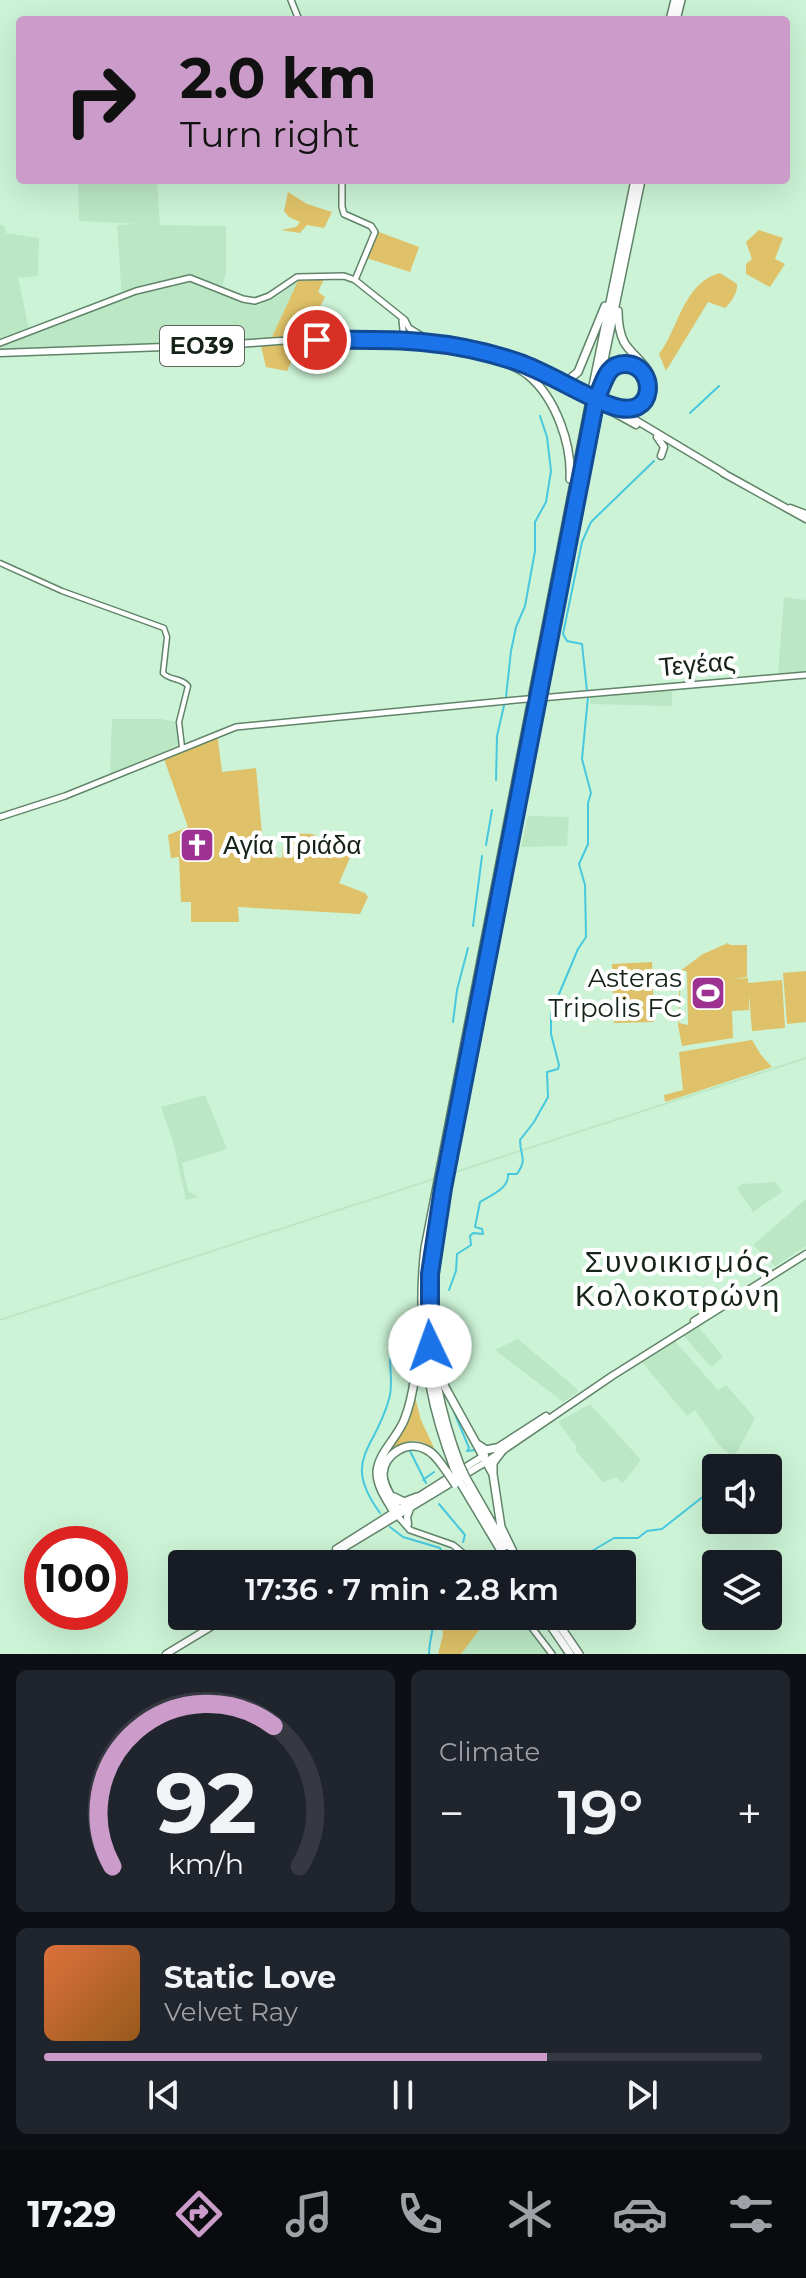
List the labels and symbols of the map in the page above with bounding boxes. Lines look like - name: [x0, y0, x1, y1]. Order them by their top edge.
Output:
- pin: [283, 306, 351, 374]
- road number: ΕΟ39: [160, 326, 244, 366]
- street label: Τεγέας: [657, 645, 737, 683]
- church icon: Αγία Τριάδα: [178, 826, 216, 864]
- place label: Αγία Τριάδα: [223, 829, 361, 861]
- place label: Asteras Tripolis FC: [548, 962, 682, 1024]
- sports icon: Asteras Tripolis FC: [689, 974, 727, 1012]
- district label: Συνοικισμός Κολοκοτρώνη: [575, 1243, 781, 1314]
- position arrow: [388, 1304, 472, 1388]
- speed limit sign: 100: [24, 1526, 128, 1630]

